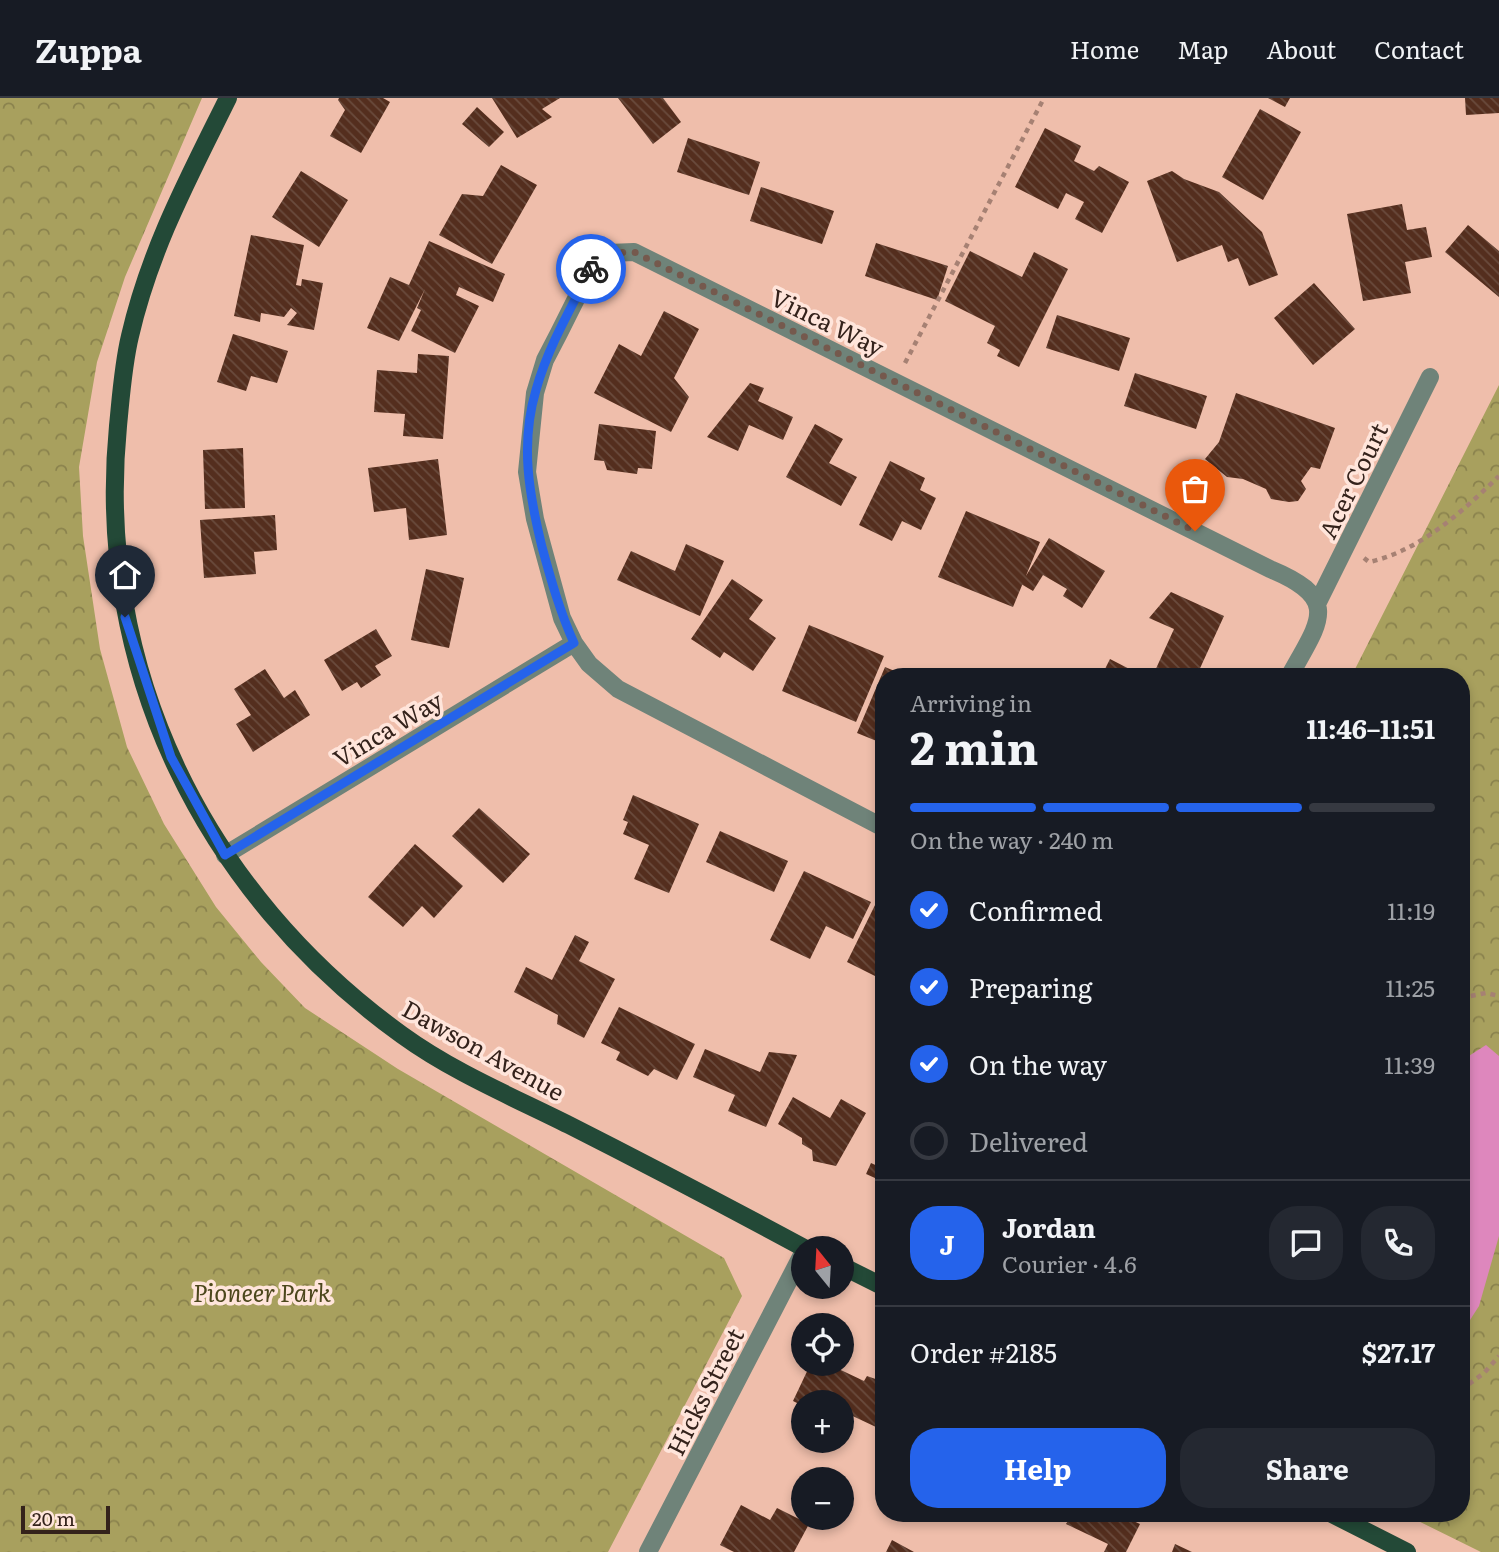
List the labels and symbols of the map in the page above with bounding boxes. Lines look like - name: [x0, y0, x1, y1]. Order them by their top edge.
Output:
- courier: [556, 234, 626, 304]
- street label: Vinca Way: [765, 279, 891, 364]
- street label: Acer Court: [1309, 416, 1395, 544]
- pin: [1165, 459, 1225, 531]
- pin: [95, 545, 155, 617]
- street label: Vinca Way: [326, 681, 448, 774]
- street label: Dawson Avenue: [397, 990, 571, 1108]
- north arrow: [791, 1236, 854, 1298]
- park label: Pioneer Park: [193, 1274, 332, 1309]
- street label: Hicks Street: [657, 1321, 751, 1461]
- scale bar: [21, 1503, 110, 1535]

